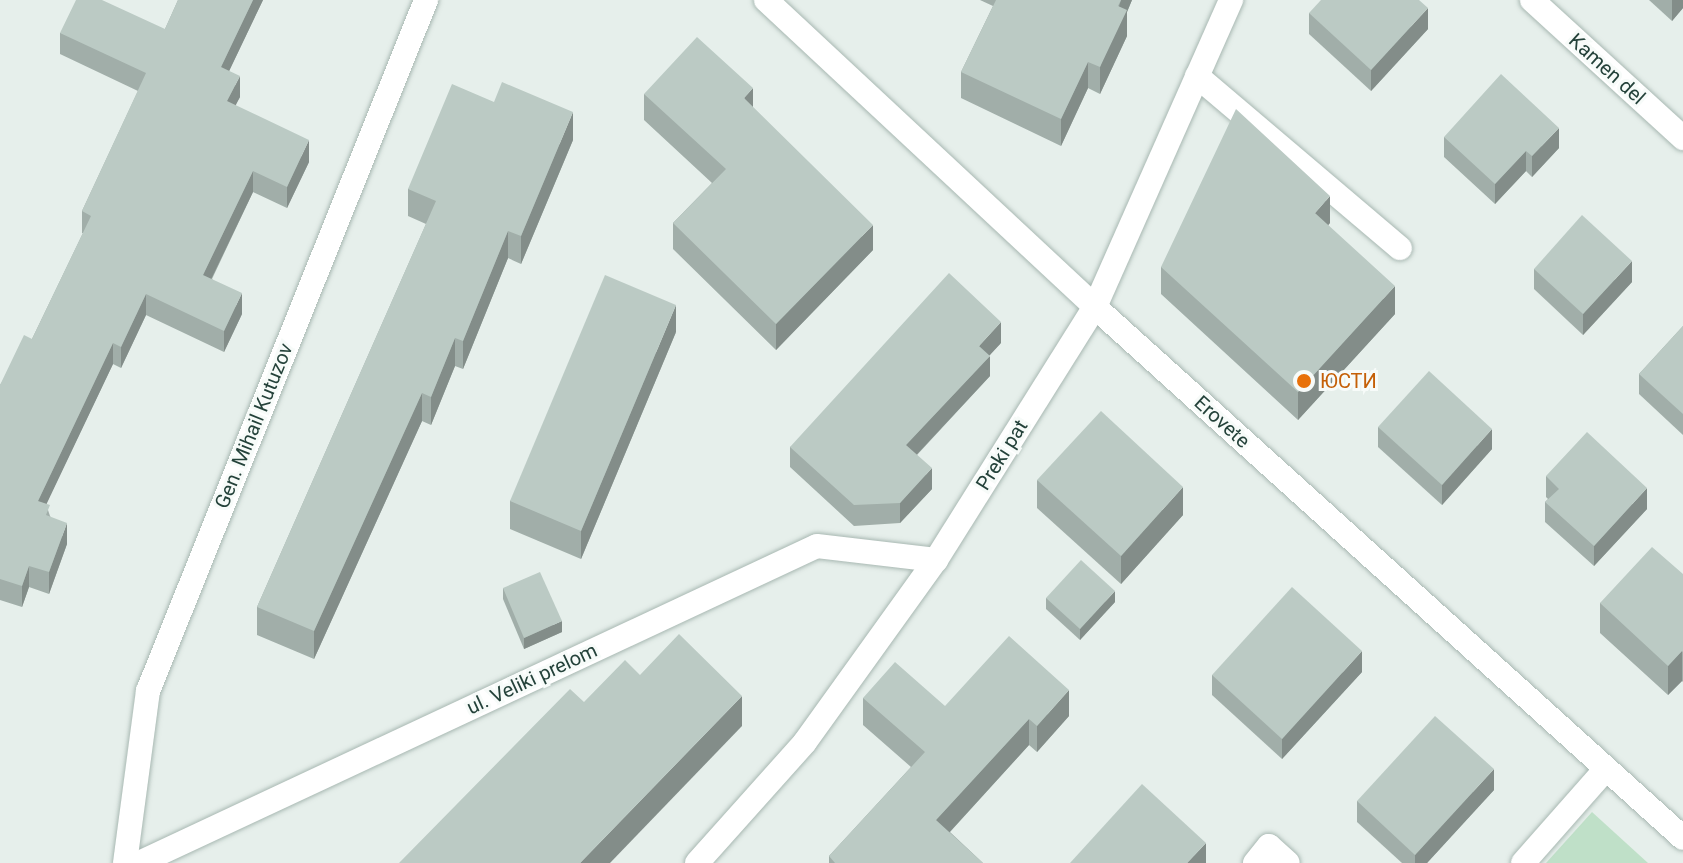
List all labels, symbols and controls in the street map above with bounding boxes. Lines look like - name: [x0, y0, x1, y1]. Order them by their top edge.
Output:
- street label: Kamen del: [1564, 29, 1650, 109]
- street label: Gen. Mihail Kutuzov: [210, 340, 298, 512]
- place label: ЮСТИ: [1320, 369, 1377, 393]
- marker: ЮСТИ: [1295, 372, 1313, 390]
- street label: Erovete: [1189, 391, 1255, 453]
- street label: Preki pat: [971, 415, 1033, 495]
- street label: ul. Veliki prelom: [463, 638, 601, 720]

